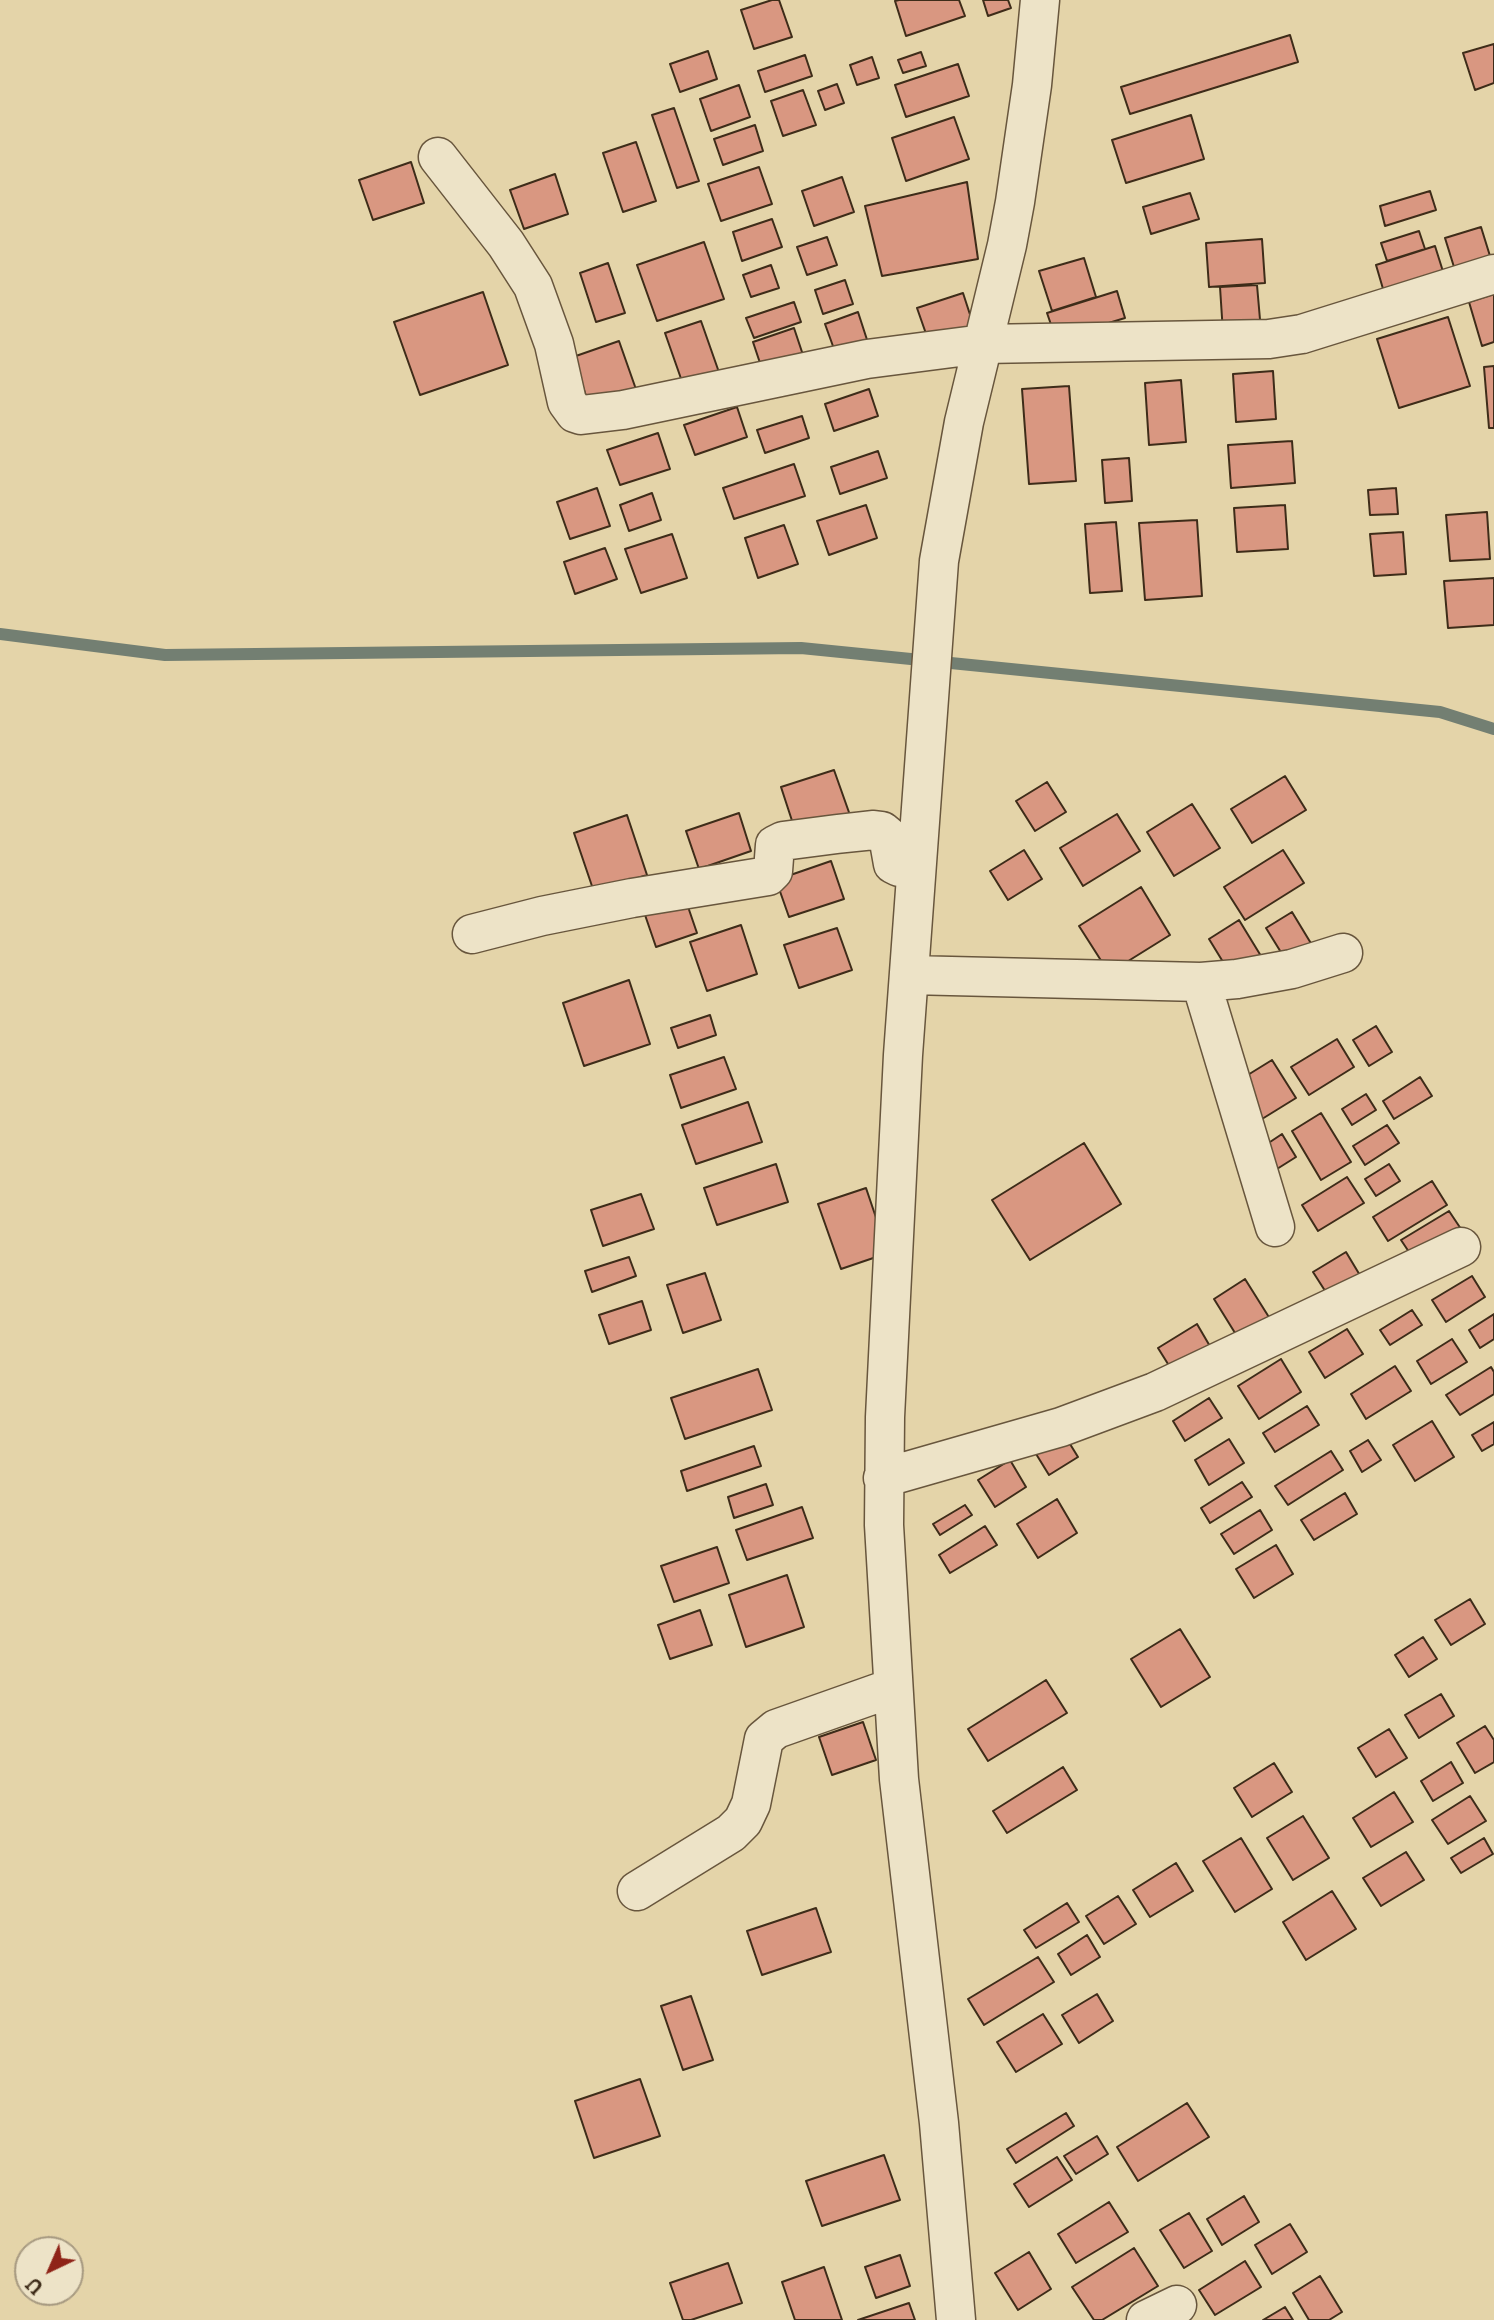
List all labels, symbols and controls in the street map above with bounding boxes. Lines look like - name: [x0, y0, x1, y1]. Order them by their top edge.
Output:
- north arrow: [14, 2236, 84, 2306]
- text: U: [22, 2272, 49, 2298]

